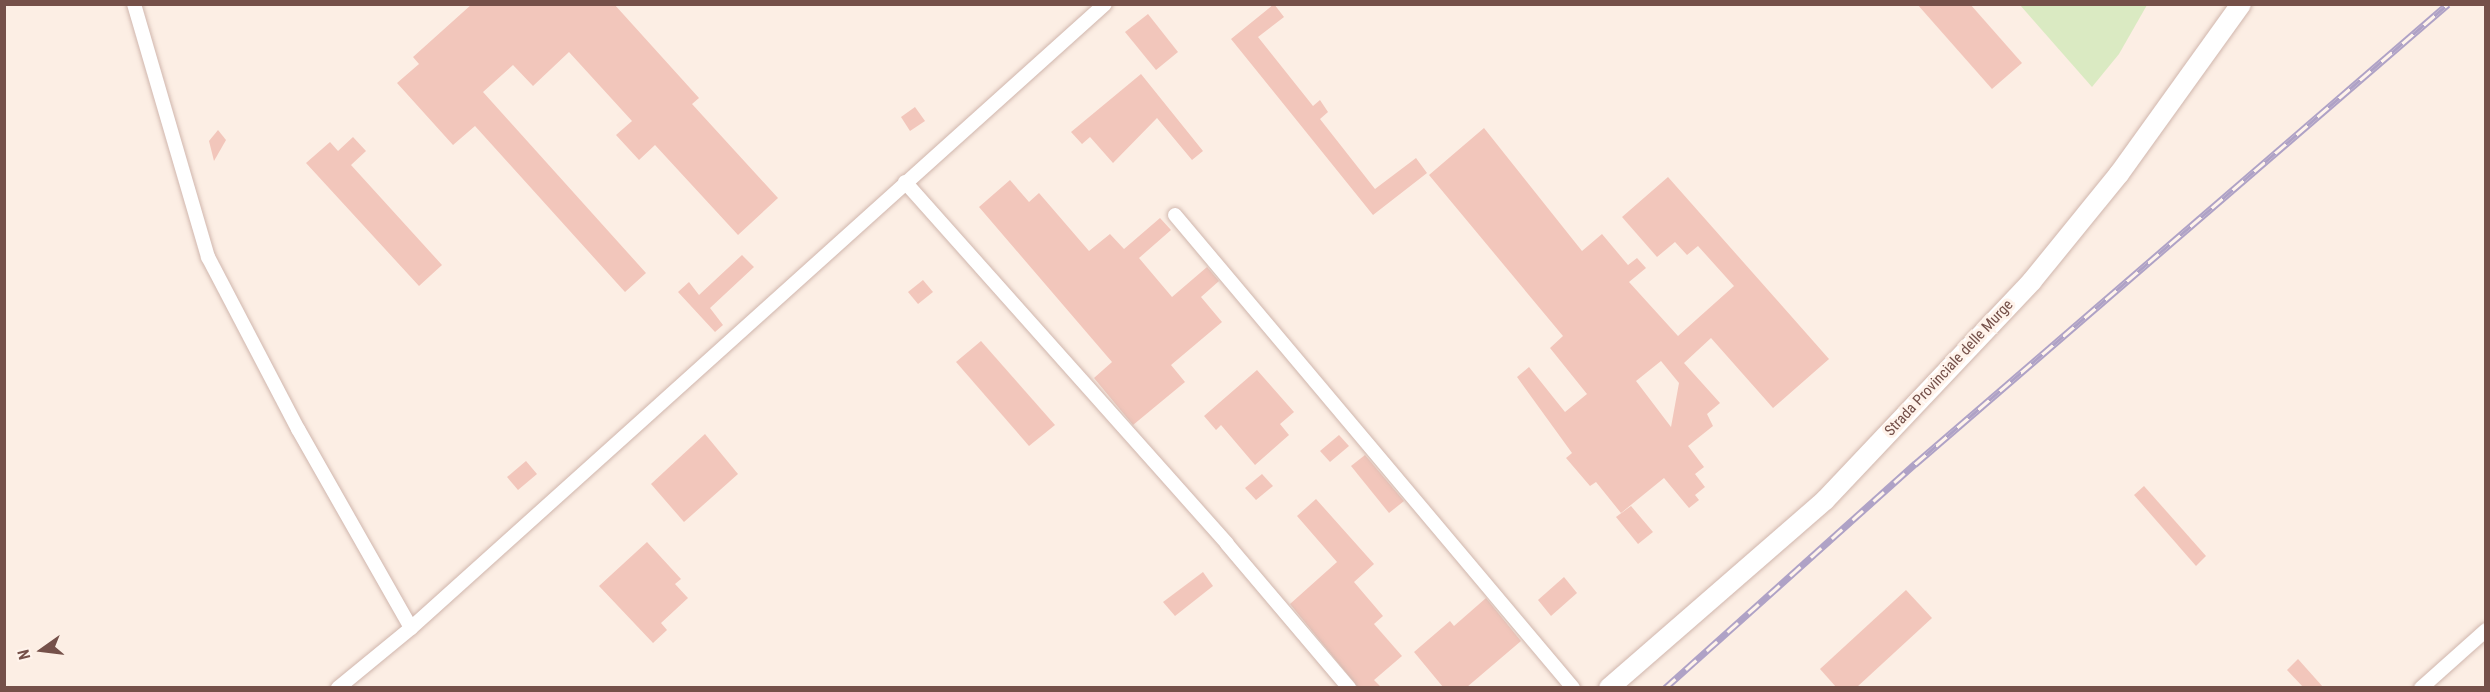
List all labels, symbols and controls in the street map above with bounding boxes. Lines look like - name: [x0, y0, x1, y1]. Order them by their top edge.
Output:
- street label: Strada Provinciale delle Murge: [1881, 296, 2017, 440]
- north arrow: [12, 620, 72, 680]
- text: N: [14, 647, 34, 662]

